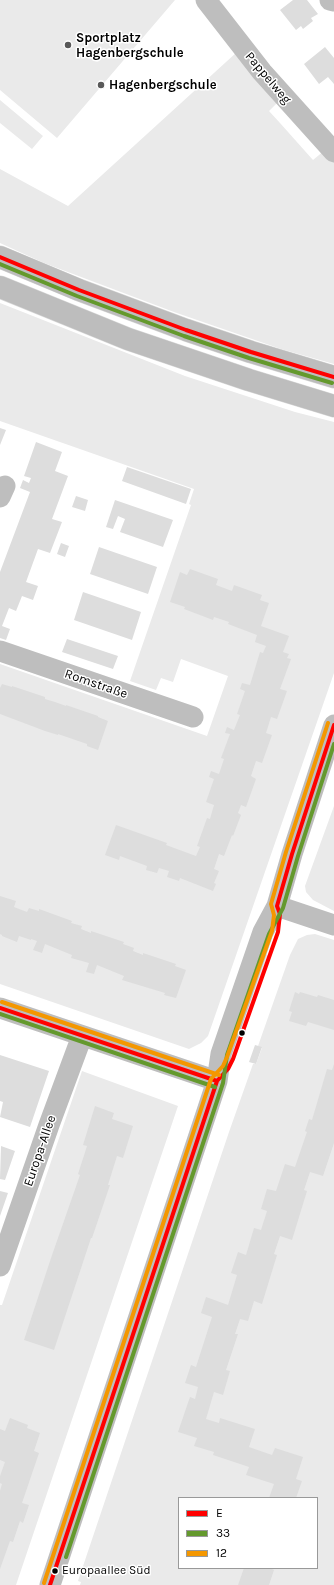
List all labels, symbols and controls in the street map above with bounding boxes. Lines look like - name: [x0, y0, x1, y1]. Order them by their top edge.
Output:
- place label: Sportplatz Hagenbergschule: [76, 30, 184, 61]
- marker: Sportplatz Hagenbergschule: [63, 40, 73, 50]
- street label: Pappelweg: [242, 49, 294, 107]
- place label: Hagenbergschule: [109, 77, 217, 93]
- marker: Hagenbergschule: [96, 80, 106, 90]
- street label: Romstraße: [63, 666, 129, 702]
- unlabelled marker: [237, 1028, 247, 1038]
- street label: Europa-Allee: [21, 1113, 59, 1189]
- legend: [178, 1497, 318, 1569]
- text: E: [216, 1506, 223, 1520]
- text: 33: [216, 1526, 230, 1540]
- text: 12: [216, 1546, 227, 1560]
- place label: Europaallee Süd: [62, 1564, 151, 1578]
- marker: Europaallee Süd: [50, 1566, 60, 1576]

